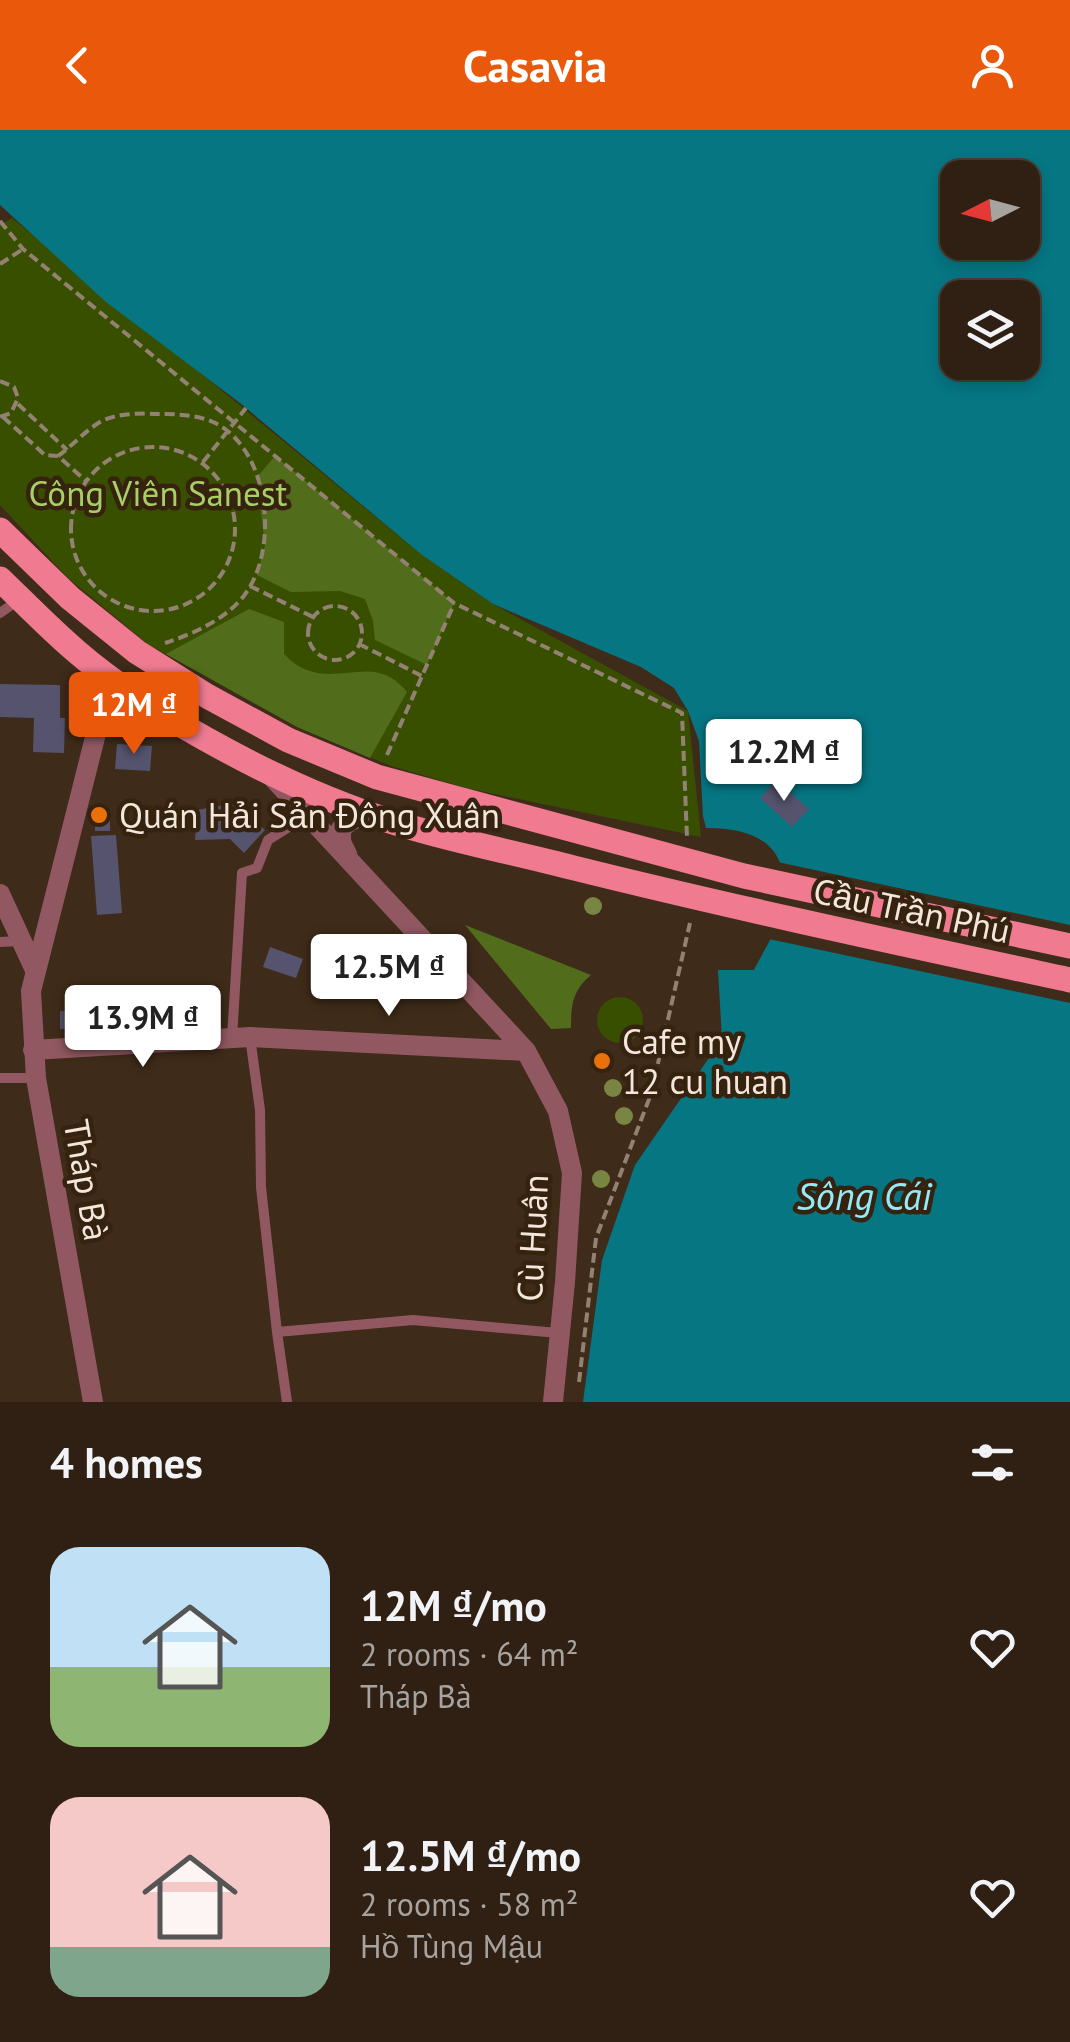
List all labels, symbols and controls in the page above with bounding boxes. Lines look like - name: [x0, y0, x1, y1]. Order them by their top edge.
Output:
- text: Casavia: [463, 36, 607, 94]
- icon: back: [50, 38, 105, 93]
- icon: person: [965, 38, 1020, 93]
- north arrow: [940, 160, 1040, 260]
- map controls: [940, 160, 1040, 380]
- button: layers: [940, 280, 1040, 380]
- park label: Công Viên Sanest: [29, 470, 288, 516]
- pin: 12M ₫: [64, 672, 204, 757]
- text: 12M ₫: [91, 683, 177, 725]
- pin: 12.2M ₫: [692, 719, 876, 804]
- text: 12.2M ₫: [728, 730, 840, 772]
- place label: Quán Hải Sản Đông Xuân: [119, 792, 500, 838]
- marker: Quán Hải Sản Đông Xuân: [88, 804, 110, 826]
- street label: Cầu Trần Phú: [810, 867, 1014, 953]
- pin: 12.5M ₫: [297, 934, 481, 1019]
- text: 12.5M ₫: [333, 945, 445, 987]
- pin: 13.9M ₫: [51, 985, 235, 1070]
- text: 13.9M ₫: [87, 996, 199, 1038]
- place label: Cafe my 12 cu huan: [622, 1018, 788, 1104]
- marker: Cafe my 12 cu huan: [591, 1050, 613, 1072]
- street label: Tháp Bà: [54, 1116, 120, 1244]
- water label: Sông Cái: [797, 1171, 933, 1220]
- street label: Cù Huân: [506, 1173, 558, 1303]
- text: 4 homes: [50, 1435, 203, 1490]
- icon: filters: [965, 1435, 1020, 1490]
- text: 12M ₫/mo: [360, 1578, 547, 1633]
- icon: home: [130, 1587, 250, 1707]
- icon: heart: [965, 1620, 1020, 1675]
- text: 2 rooms · 64 m²: [360, 1633, 578, 1675]
- text: Tháp Bà: [360, 1675, 472, 1717]
- text: 12.5M ₫/mo: [360, 1828, 581, 1883]
- icon: home: [130, 1837, 250, 1957]
- icon: heart: [965, 1870, 1020, 1925]
- text: 2 rooms · 58 m²: [360, 1883, 578, 1925]
- text: Hồ Tùng Mậu: [360, 1925, 543, 1967]

